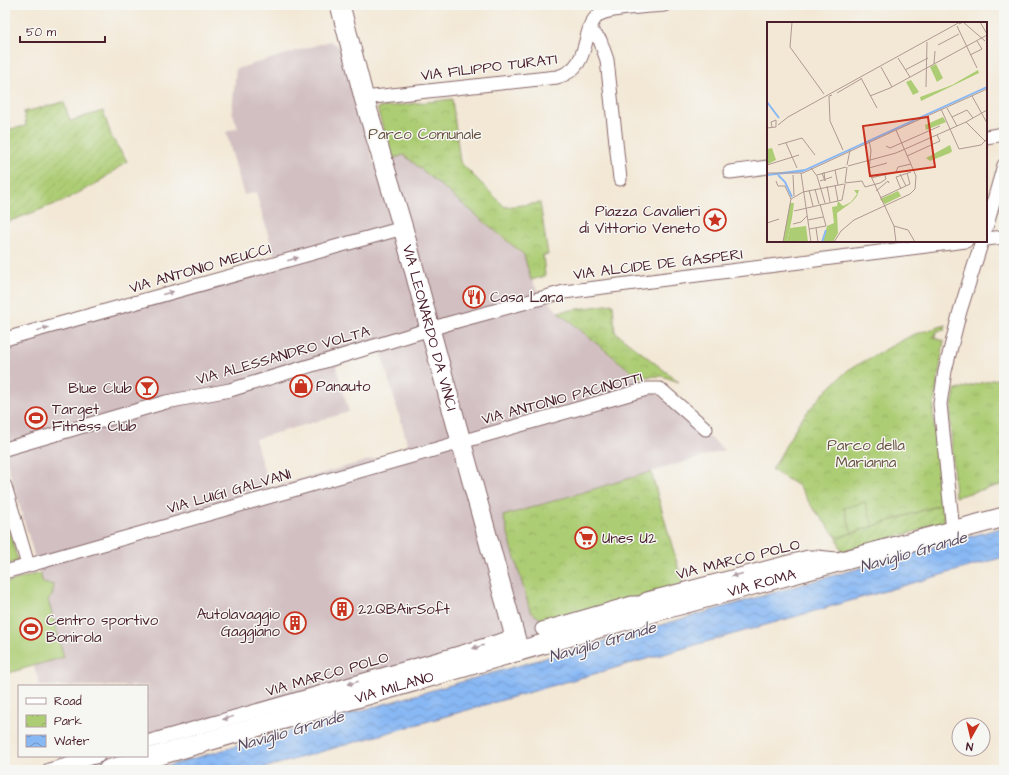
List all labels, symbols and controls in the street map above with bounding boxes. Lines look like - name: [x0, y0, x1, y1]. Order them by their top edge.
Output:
- scale bar: [20, 18, 105, 44]
- inset map: [767, 22, 987, 242]
- text: 50 m: [26, 24, 57, 41]
- street label: VIA FILIPPO TURATI: [420, 49, 559, 86]
- park label: Parco Comunale: [368, 124, 482, 145]
- place label: Piazza Cavalieri di Vittorio Veneto: [579, 201, 701, 239]
- place icon: Piazza Cavalieri di Vittorio Veneto: [702, 207, 728, 233]
- street label: VIA ANTONIO MEUCCI: [127, 238, 274, 299]
- street label: VIA LEONARDO DA VINCI: [397, 242, 462, 413]
- street label: VIA ALCIDE DE GASPERI: [572, 244, 744, 285]
- one-way arrow: [287, 255, 299, 261]
- restaurant icon: Casa Lara: [461, 284, 487, 310]
- place label: Casa Lara: [490, 287, 564, 308]
- one-way arrow: [161, 290, 174, 296]
- street label: VIA ALESSANDRO VOLTA: [194, 321, 373, 390]
- one-way arrow: [36, 325, 49, 331]
- street label: VIA ANTONIO PACINOTTI: [479, 367, 645, 430]
- shop icon: Panauto: [288, 373, 314, 399]
- bar icon: Blue Club: [134, 375, 160, 401]
- place label: Panauto: [316, 376, 371, 397]
- place label: Blue Club: [68, 378, 133, 399]
- place label: Target Fitness Club: [52, 399, 137, 437]
- sports icon: Target Fitness Club: [23, 405, 49, 431]
- park label: Parco della Marianna: [827, 435, 905, 473]
- street label: VIA LUIGI GALVANI: [165, 464, 294, 519]
- supermarket icon: Unes U2: [573, 525, 599, 551]
- water label: Naviglio Grande: [857, 526, 971, 579]
- place label: Unes U2: [602, 528, 657, 549]
- street label: VIA MARCO POLO: [674, 534, 802, 585]
- street label: VIA ROMA: [725, 564, 799, 602]
- one-way arrow: [731, 572, 743, 578]
- building icon: 22QBAirSoft: [329, 596, 355, 622]
- place label: 22QBAirSoft: [358, 599, 450, 620]
- place label: Autolavaggio Gaggiano: [197, 604, 281, 643]
- place label: Centro sportivo Bonirola: [46, 610, 159, 648]
- building icon: Autolavaggio Gaggiano: [282, 610, 308, 636]
- sports icon: Centro sportivo Bonirola: [18, 616, 44, 642]
- water label: Naviglio Grande: [546, 616, 660, 669]
- one-way arrow: [472, 645, 484, 651]
- street label: VIA MARCO POLO: [263, 647, 391, 702]
- street label: VIA MILANO: [352, 666, 436, 709]
- one-way arrow: [346, 680, 358, 686]
- legend: [18, 685, 148, 757]
- text: Road: [54, 693, 82, 710]
- water label: Naviglio Grande: [234, 705, 348, 758]
- text: Park: [54, 713, 82, 730]
- one-way arrow: [221, 716, 234, 722]
- north arrow: [951, 717, 991, 757]
- text: Water: [54, 733, 90, 750]
- text: N: [965, 738, 974, 754]

